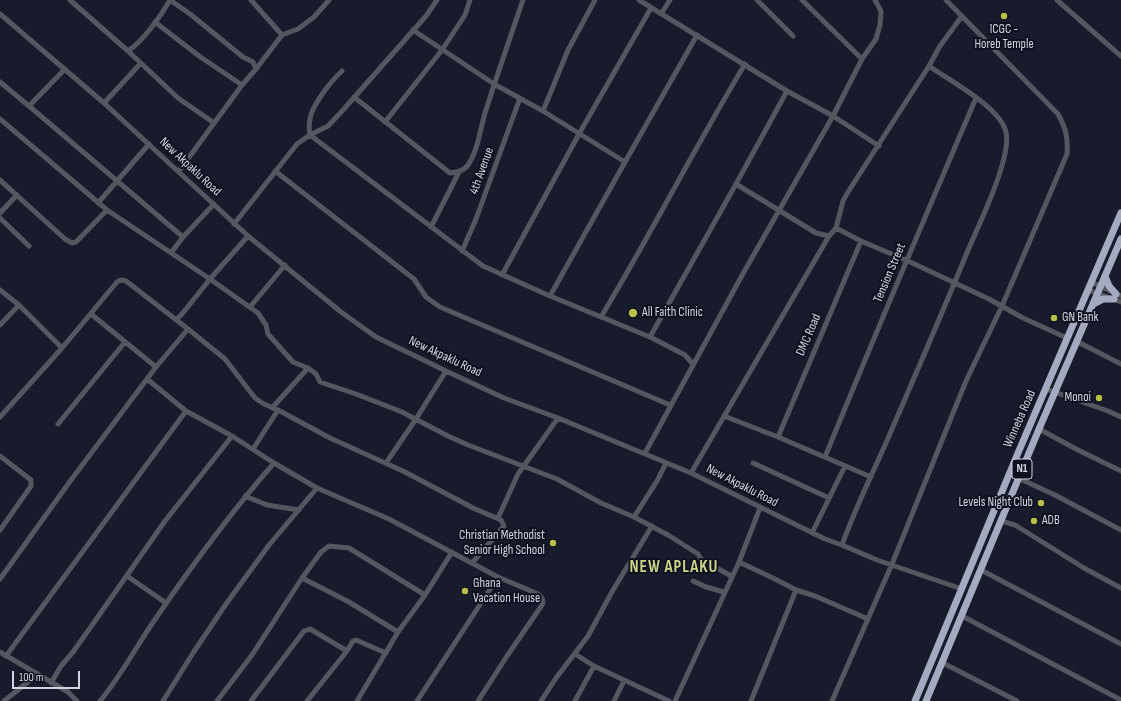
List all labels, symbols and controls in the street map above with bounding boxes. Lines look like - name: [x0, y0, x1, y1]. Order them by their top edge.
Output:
- marker: ICGC - Horeb Temple: [999, 11, 1009, 21]
- place label: ICGC - Horeb Temple: [974, 22, 1034, 53]
- street label: New Akpaklu Road: [156, 134, 224, 200]
- street label: 4th Avenue: [466, 145, 498, 197]
- street label: Tension Street: [871, 241, 909, 305]
- place label: All Faith Clinic: [642, 305, 703, 321]
- marker: All Faith Clinic: [627, 307, 639, 319]
- place label: GN Bank: [1062, 310, 1099, 326]
- street label: DMC Road: [793, 312, 825, 358]
- marker: GN Bank: [1049, 313, 1059, 323]
- street label: New Akpaklu Road: [406, 333, 484, 381]
- street label: Winneba Road: [1000, 388, 1040, 450]
- place label: Monoi: [1065, 390, 1091, 406]
- marker: Monoi: [1094, 393, 1104, 403]
- road number: N1: [1012, 459, 1032, 479]
- street label: New Akpaklu Road: [703, 461, 781, 511]
- place label: Levels Night Club: [958, 495, 1033, 511]
- marker: Levels Night Club: [1036, 498, 1046, 508]
- place label: ADB: [1042, 513, 1060, 529]
- marker: ADB: [1029, 516, 1039, 526]
- place label: Christian Methodist Senior High School: [459, 528, 545, 559]
- marker: Christian Methodist Senior High School: [548, 538, 558, 548]
- district label: NEW APLAKU: [630, 558, 718, 578]
- place label: Ghana Vacation House: [473, 576, 540, 607]
- marker: Ghana Vacation House: [460, 586, 470, 596]
- scale bar: [14, 663, 82, 689]
- text: 100 m: [19, 670, 44, 685]

